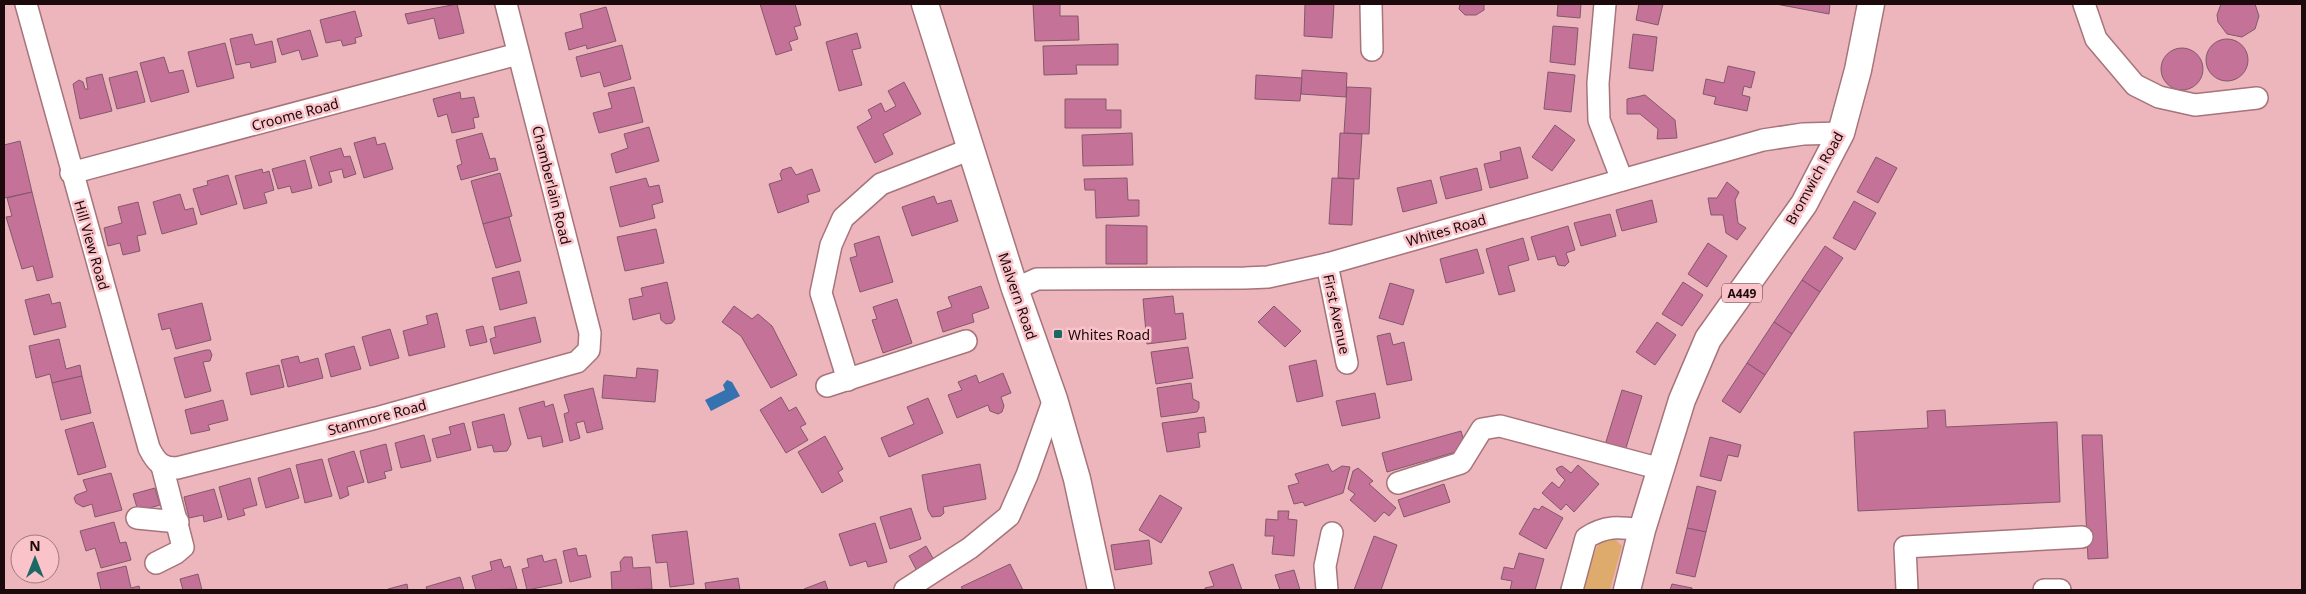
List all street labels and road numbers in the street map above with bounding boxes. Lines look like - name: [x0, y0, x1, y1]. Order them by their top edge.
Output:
- street label: Croome Road: [249, 93, 341, 135]
- street label: Chamberlain Road: [528, 124, 576, 246]
- street label: Bromwich Road: [1781, 128, 1847, 228]
- street label: Hill View Road: [70, 198, 114, 292]
- street label: Whites Road: [1404, 210, 1488, 250]
- street label: Malvern Road: [994, 250, 1042, 342]
- street label: First Avenue: [1319, 272, 1355, 356]
- road number: A449: [1722, 284, 1762, 302]
- street label: Stanmore Road: [326, 395, 428, 439]

